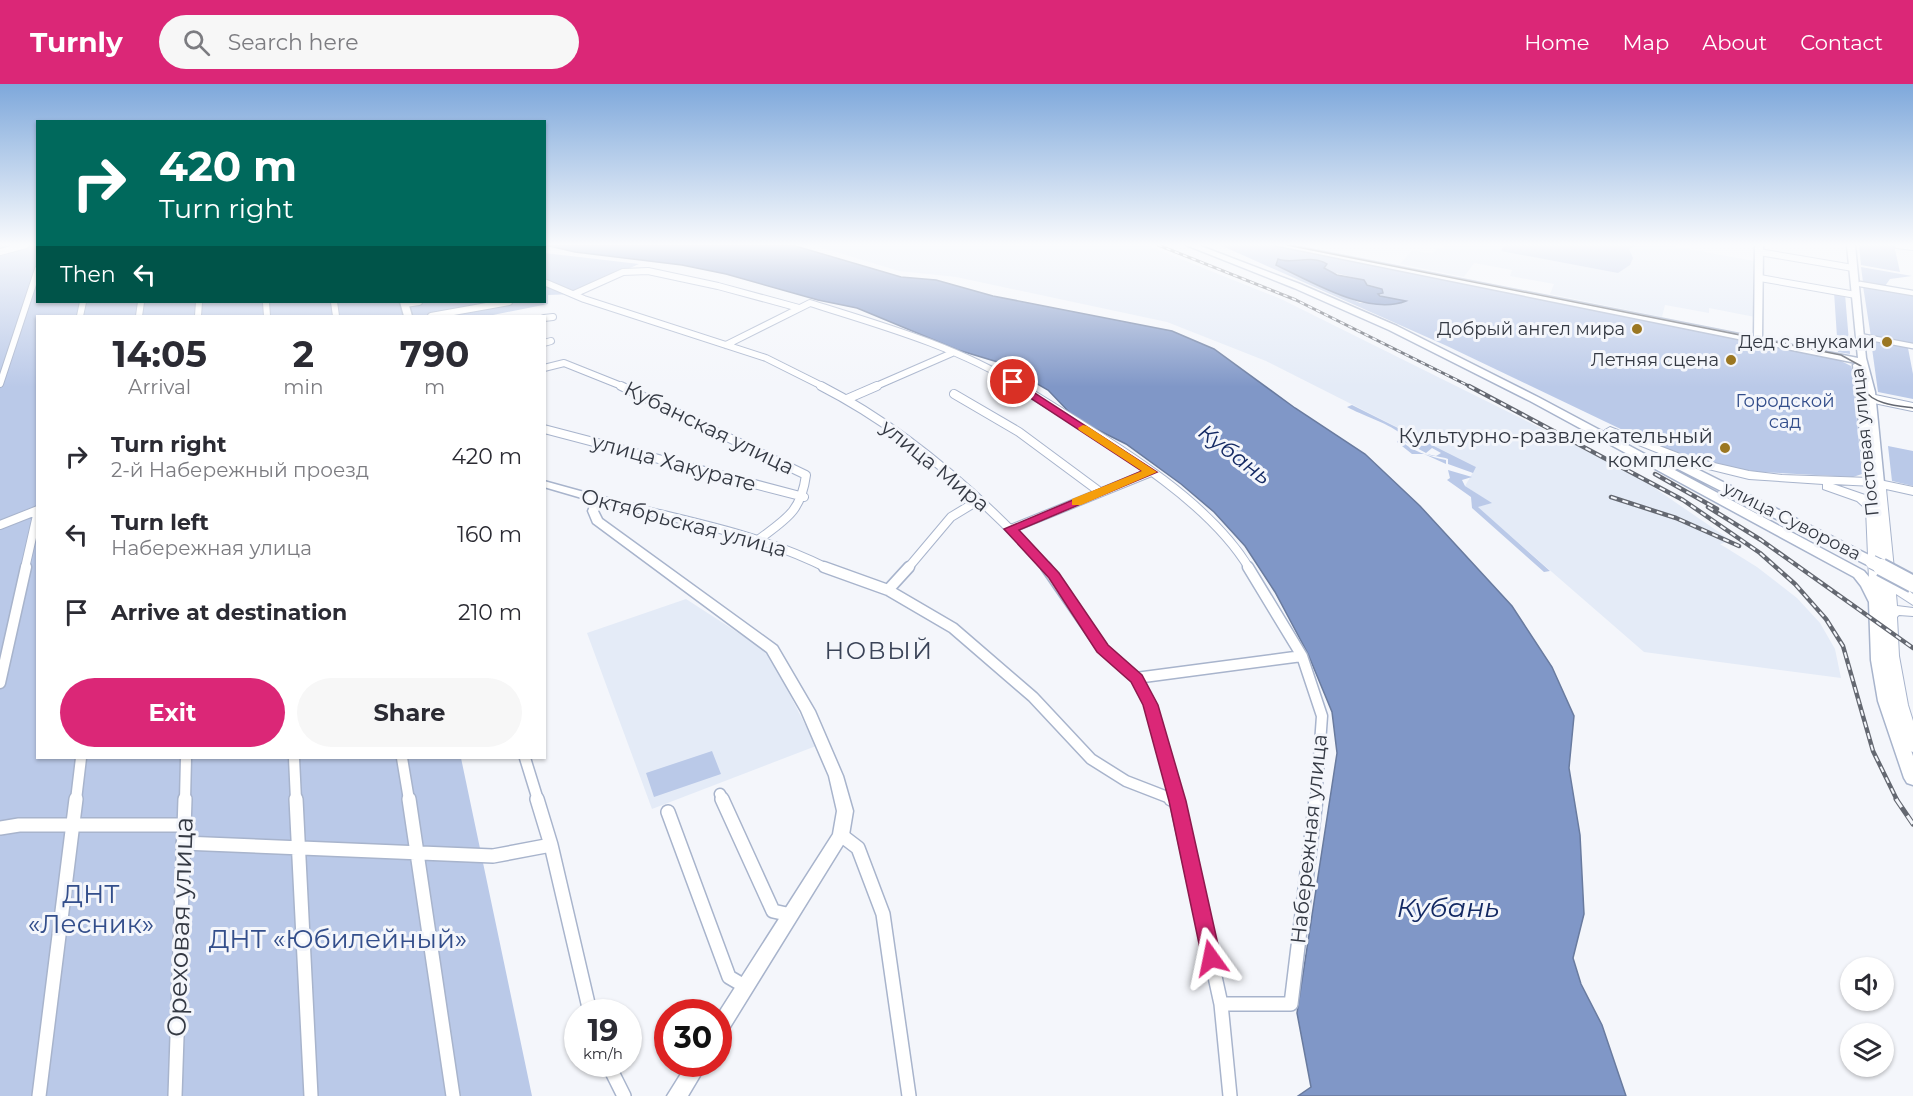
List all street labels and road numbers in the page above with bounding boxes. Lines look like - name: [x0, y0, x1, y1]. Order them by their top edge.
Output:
- street label: Постовая улица: [1846, 367, 1884, 517]
- street label: Кубанская улица: [620, 376, 798, 480]
- street label: улица Мира: [875, 414, 995, 517]
- street label: улица Хакурате: [588, 428, 759, 496]
- street label: улица Суворова: [1719, 476, 1864, 565]
- street label: Октябрьская улица: [578, 483, 790, 562]
- street label: Набережная улица: [1285, 733, 1332, 945]
- street label: Ореховая улица: [160, 816, 200, 1038]

